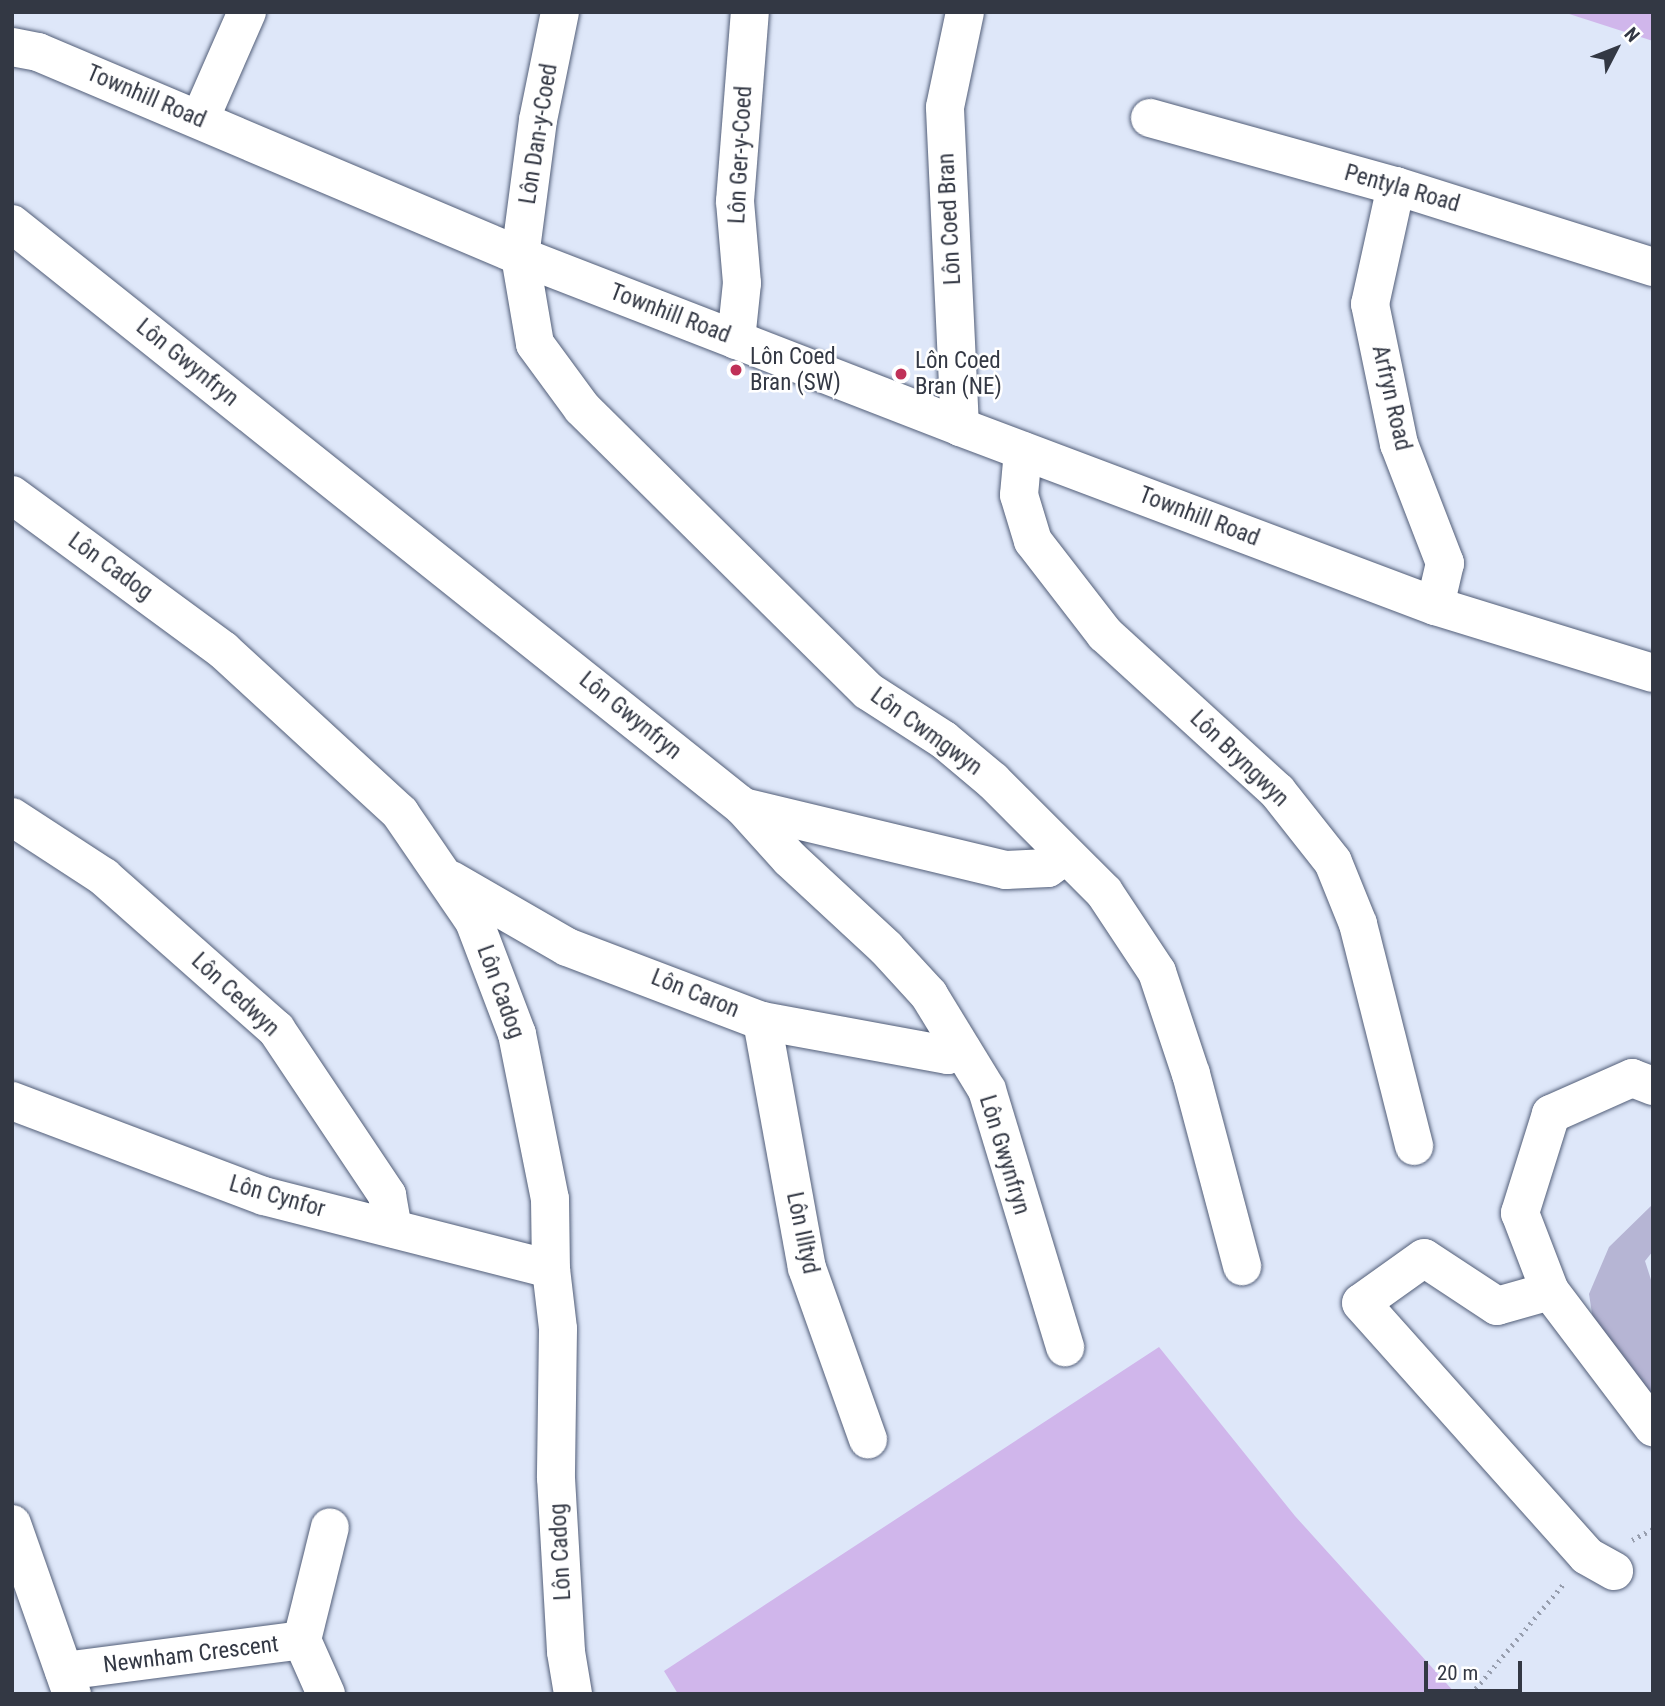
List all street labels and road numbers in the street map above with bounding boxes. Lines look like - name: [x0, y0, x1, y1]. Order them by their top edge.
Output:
- street label: Townhill Road: [82, 60, 210, 134]
- street label: Lôn Dan-y-Coed: [514, 62, 564, 206]
- street label: Lôn Ger-y-Coed: [724, 85, 758, 225]
- street label: Lôn Coed Bran: [933, 152, 967, 286]
- street label: Pentyla Road: [1341, 159, 1463, 219]
- street label: Townhill Road: [606, 278, 734, 350]
- street label: Lôn Gwynfryn: [130, 313, 244, 413]
- street label: Arfryn Road: [1366, 343, 1416, 453]
- street label: Townhill Road: [1135, 481, 1263, 553]
- street label: Lôn Cadog: [63, 527, 157, 607]
- street label: Lôn Gwynfryn: [573, 666, 687, 766]
- street label: Lôn Cwmgwyn: [865, 682, 987, 782]
- street label: Lôn Bryngwyn: [1184, 705, 1294, 813]
- street label: Lôn Cadog: [470, 942, 530, 1042]
- street label: Lôn Cedwyn: [185, 947, 285, 1043]
- street label: Lôn Caron: [647, 964, 743, 1024]
- street label: Lôn Gwynfryn: [973, 1092, 1035, 1218]
- street label: Lôn Cynfor: [226, 1170, 328, 1224]
- street label: Lôn Illtyd: [780, 1190, 824, 1276]
- street label: Lôn Cadog: [545, 1503, 577, 1601]
- street label: Newnham Crescent: [102, 1631, 280, 1679]

